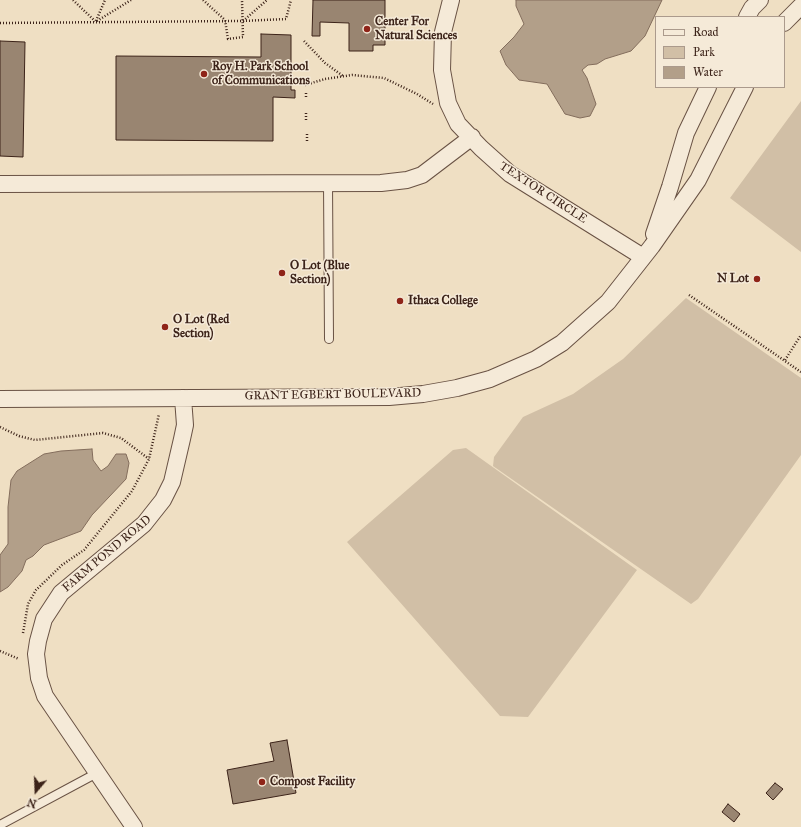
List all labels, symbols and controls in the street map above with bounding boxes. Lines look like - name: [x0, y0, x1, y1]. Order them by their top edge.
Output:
- place label: Center For Natural Sciences: [375, 15, 457, 43]
- legend: [655, 16, 785, 88]
- marker: Center For Natural Sciences: [362, 24, 372, 34]
- text: Road: [693, 25, 719, 39]
- text: Park: [693, 45, 715, 59]
- place label: Roy H. Park School of Communications: [212, 60, 310, 88]
- text: Water: [693, 65, 723, 79]
- marker: Roy H. Park School of Communications: [199, 69, 209, 79]
- street label: TEXTOR CIRCLE: [496, 159, 590, 227]
- place label: O Lot (Blue Section): [290, 259, 349, 287]
- marker: O Lot (Blue Section): [277, 268, 287, 278]
- place label: N Lot: [717, 272, 749, 286]
- marker: N Lot: [752, 274, 762, 284]
- place label: Ithaca College: [408, 294, 478, 308]
- marker: Ithaca College: [395, 296, 405, 306]
- place label: O Lot (Red Section): [173, 313, 229, 341]
- marker: O Lot (Red Section): [160, 322, 170, 332]
- street label: GRANT EGBERT BOULEVARD: [245, 386, 421, 404]
- street label: FARM POND ROAD: [60, 513, 154, 595]
- north arrow: [16, 771, 56, 811]
- place label: Compost Facility: [270, 775, 355, 789]
- marker: Compost Facility: [257, 777, 267, 787]
- text: N: [25, 795, 38, 810]

